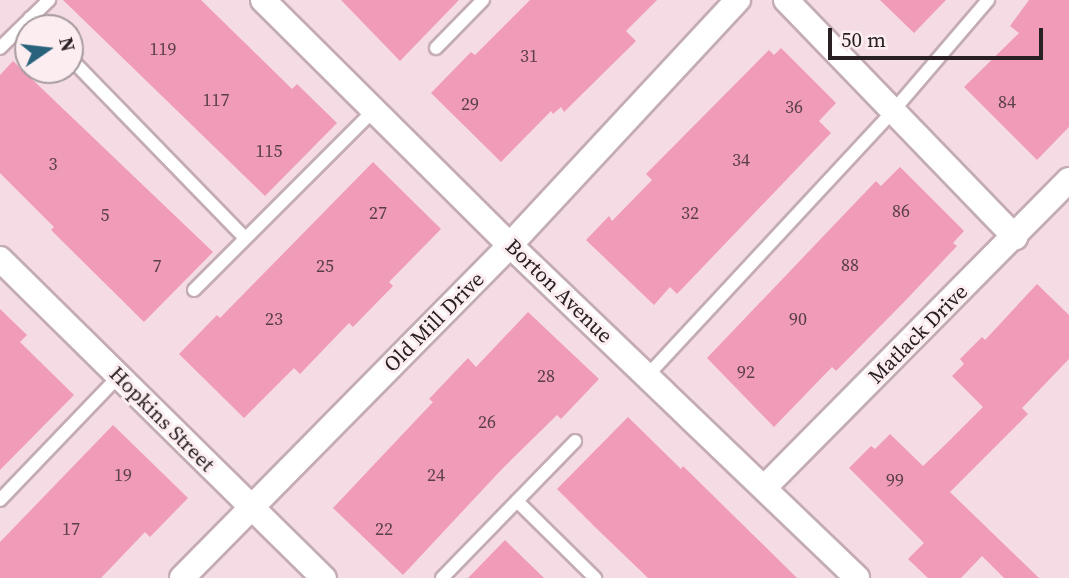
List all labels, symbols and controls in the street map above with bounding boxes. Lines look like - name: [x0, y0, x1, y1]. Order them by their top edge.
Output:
- north arrow: [14, 14, 84, 84]
- scale bar: [831, 14, 1046, 58]
- text: 50 m: [841, 25, 886, 54]
- text: N: [53, 35, 82, 54]
- house number: 119: [150, 38, 176, 60]
- house number: 31: [520, 45, 538, 67]
- house number: 117: [203, 89, 229, 111]
- house number: 84: [998, 91, 1016, 113]
- house number: 29: [461, 93, 479, 115]
- house number: 36: [785, 96, 803, 118]
- house number: 115: [256, 140, 282, 162]
- house number: 34: [732, 149, 750, 171]
- house number: 3: [49, 153, 57, 175]
- house number: 86: [892, 200, 910, 222]
- house number: 27: [369, 202, 387, 224]
- house number: 32: [681, 202, 699, 224]
- house number: 5: [101, 204, 109, 226]
- street label: Borton Avenue: [500, 234, 618, 348]
- house number: 88: [841, 254, 859, 276]
- house number: 7: [153, 255, 161, 277]
- house number: 25: [316, 255, 334, 277]
- street label: Old Mill Drive: [379, 267, 489, 377]
- street label: Matlack Drive: [863, 279, 973, 389]
- house number: 23: [265, 308, 283, 330]
- house number: 90: [789, 308, 807, 330]
- street label: Hopkins Street: [104, 361, 220, 477]
- house number: 92: [737, 361, 755, 383]
- house number: 28: [537, 365, 555, 387]
- house number: 26: [478, 411, 496, 433]
- house number: 19: [114, 464, 132, 486]
- house number: 24: [427, 464, 445, 486]
- house number: 99: [886, 469, 904, 491]
- house number: 17: [62, 518, 80, 540]
- house number: 22: [375, 518, 393, 540]

